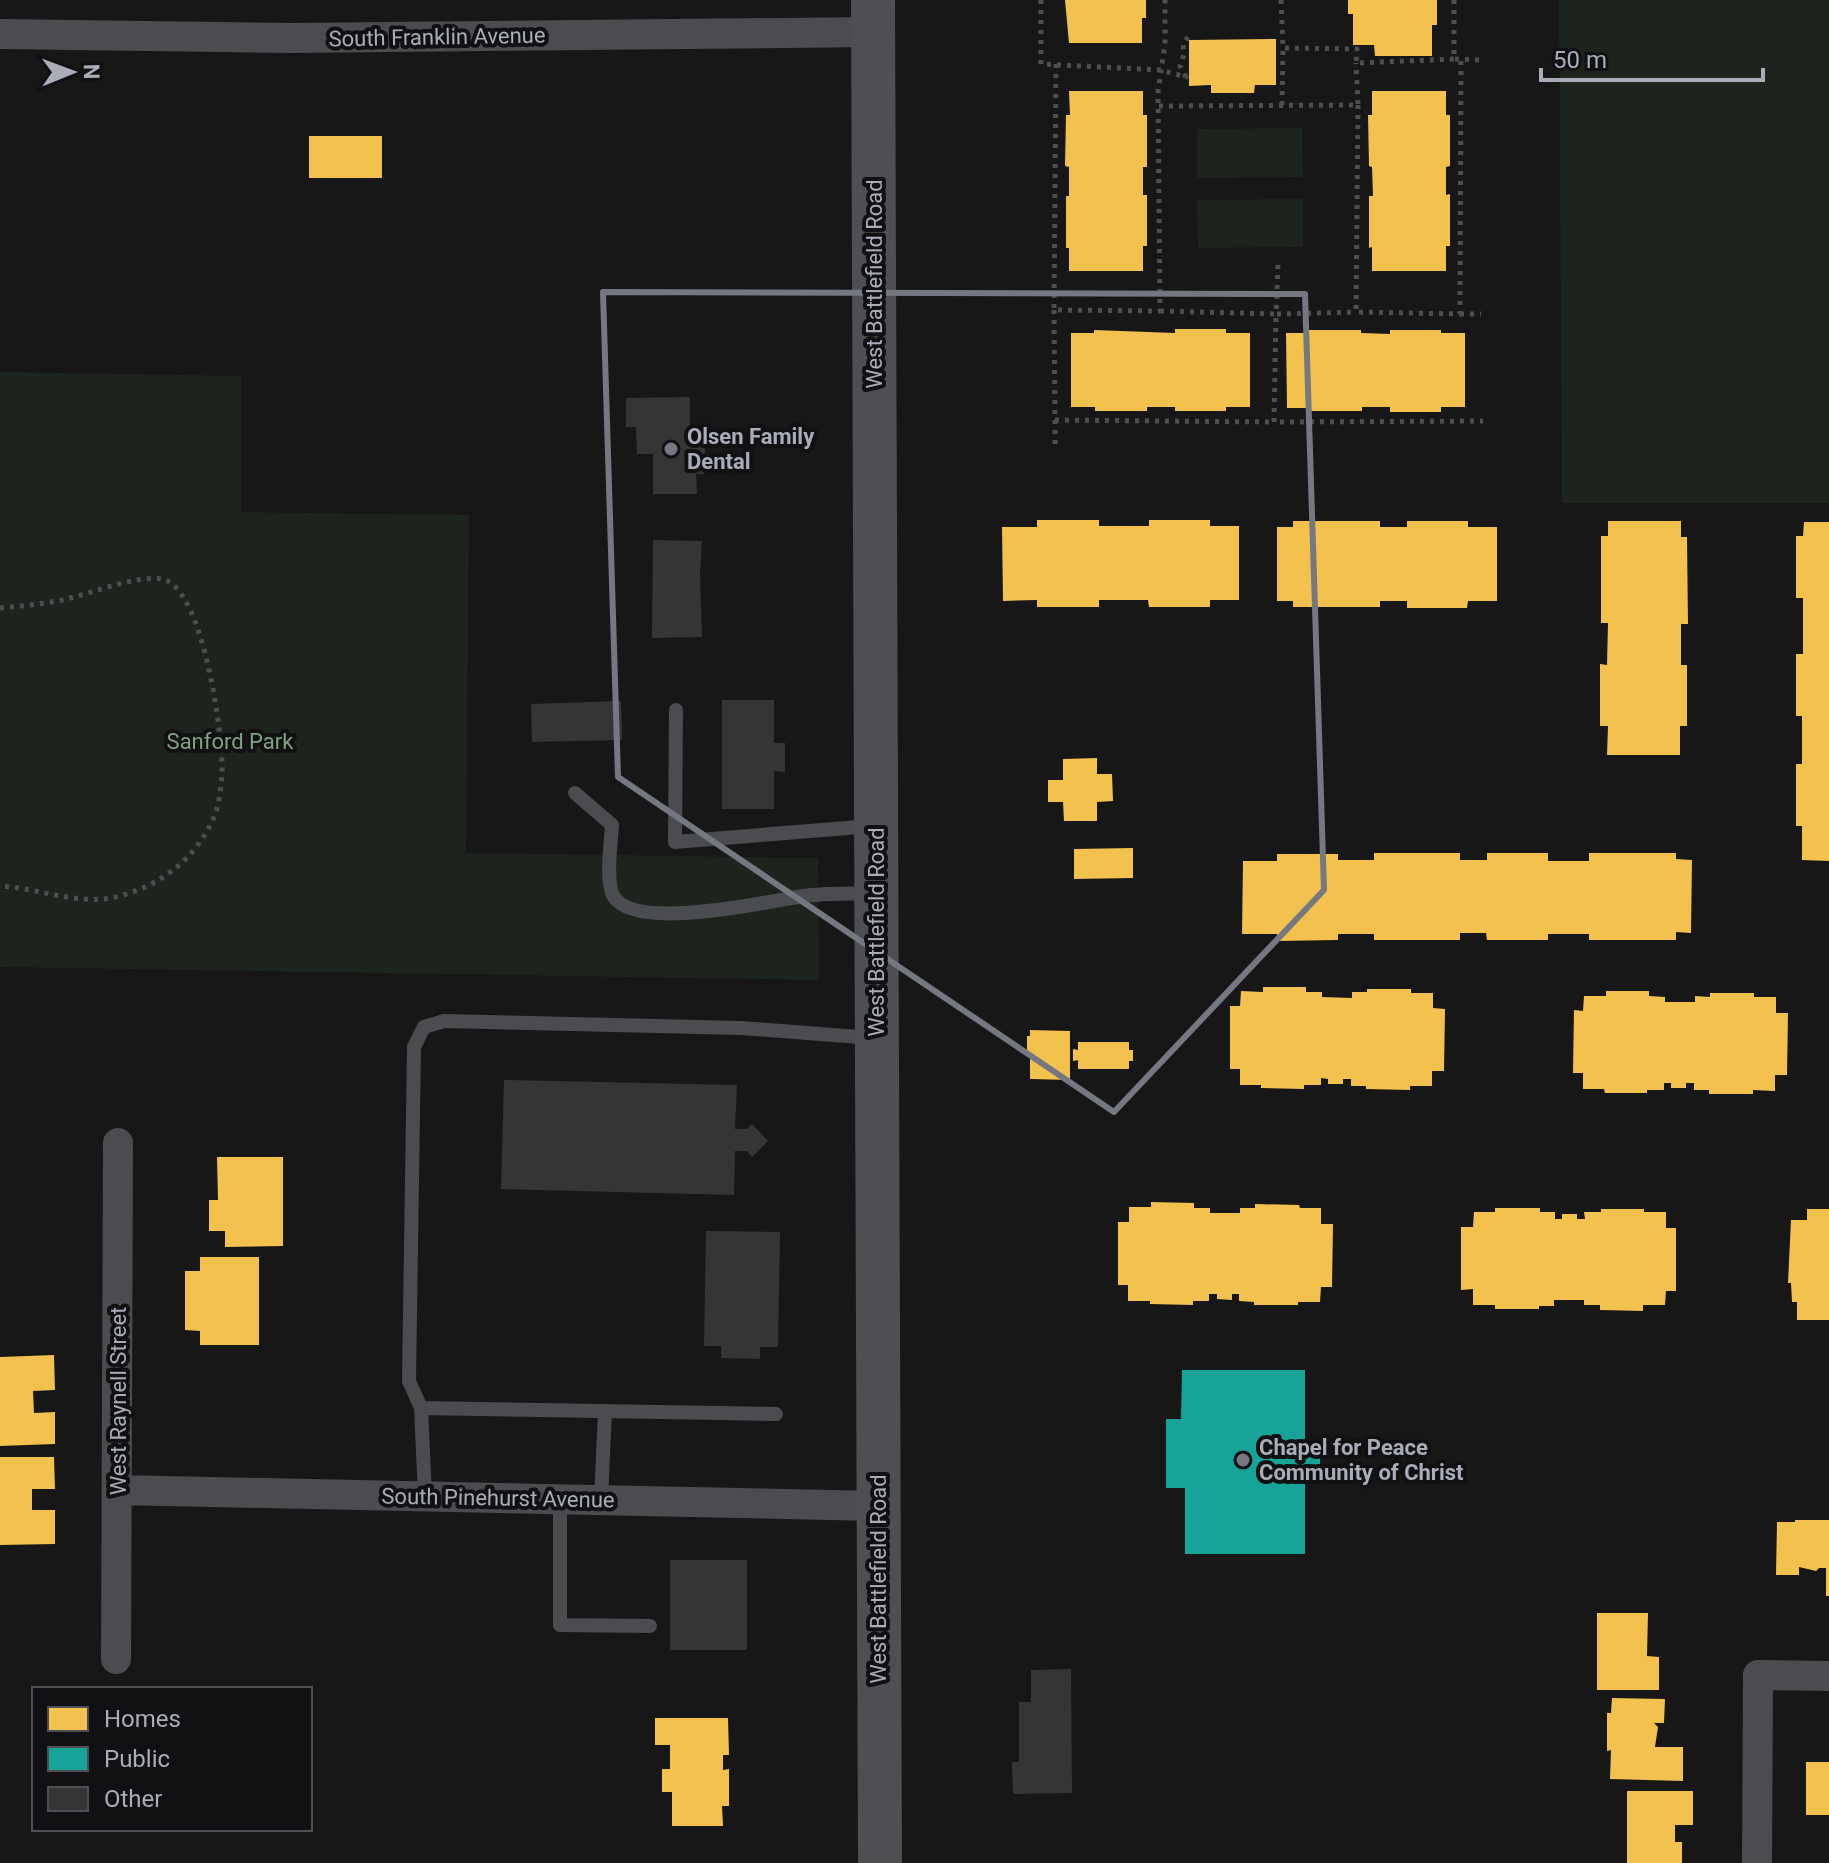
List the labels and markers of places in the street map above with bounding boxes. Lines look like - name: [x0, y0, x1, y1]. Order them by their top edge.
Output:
- place label: Olsen Family Dental: [687, 424, 815, 474]
- marker: Olsen Family Dental: [662, 440, 680, 458]
- place label: Chapel for Peace Community of Christ: [1259, 1435, 1464, 1485]
- marker: Chapel for Peace Community of Christ: [1234, 1451, 1252, 1469]

